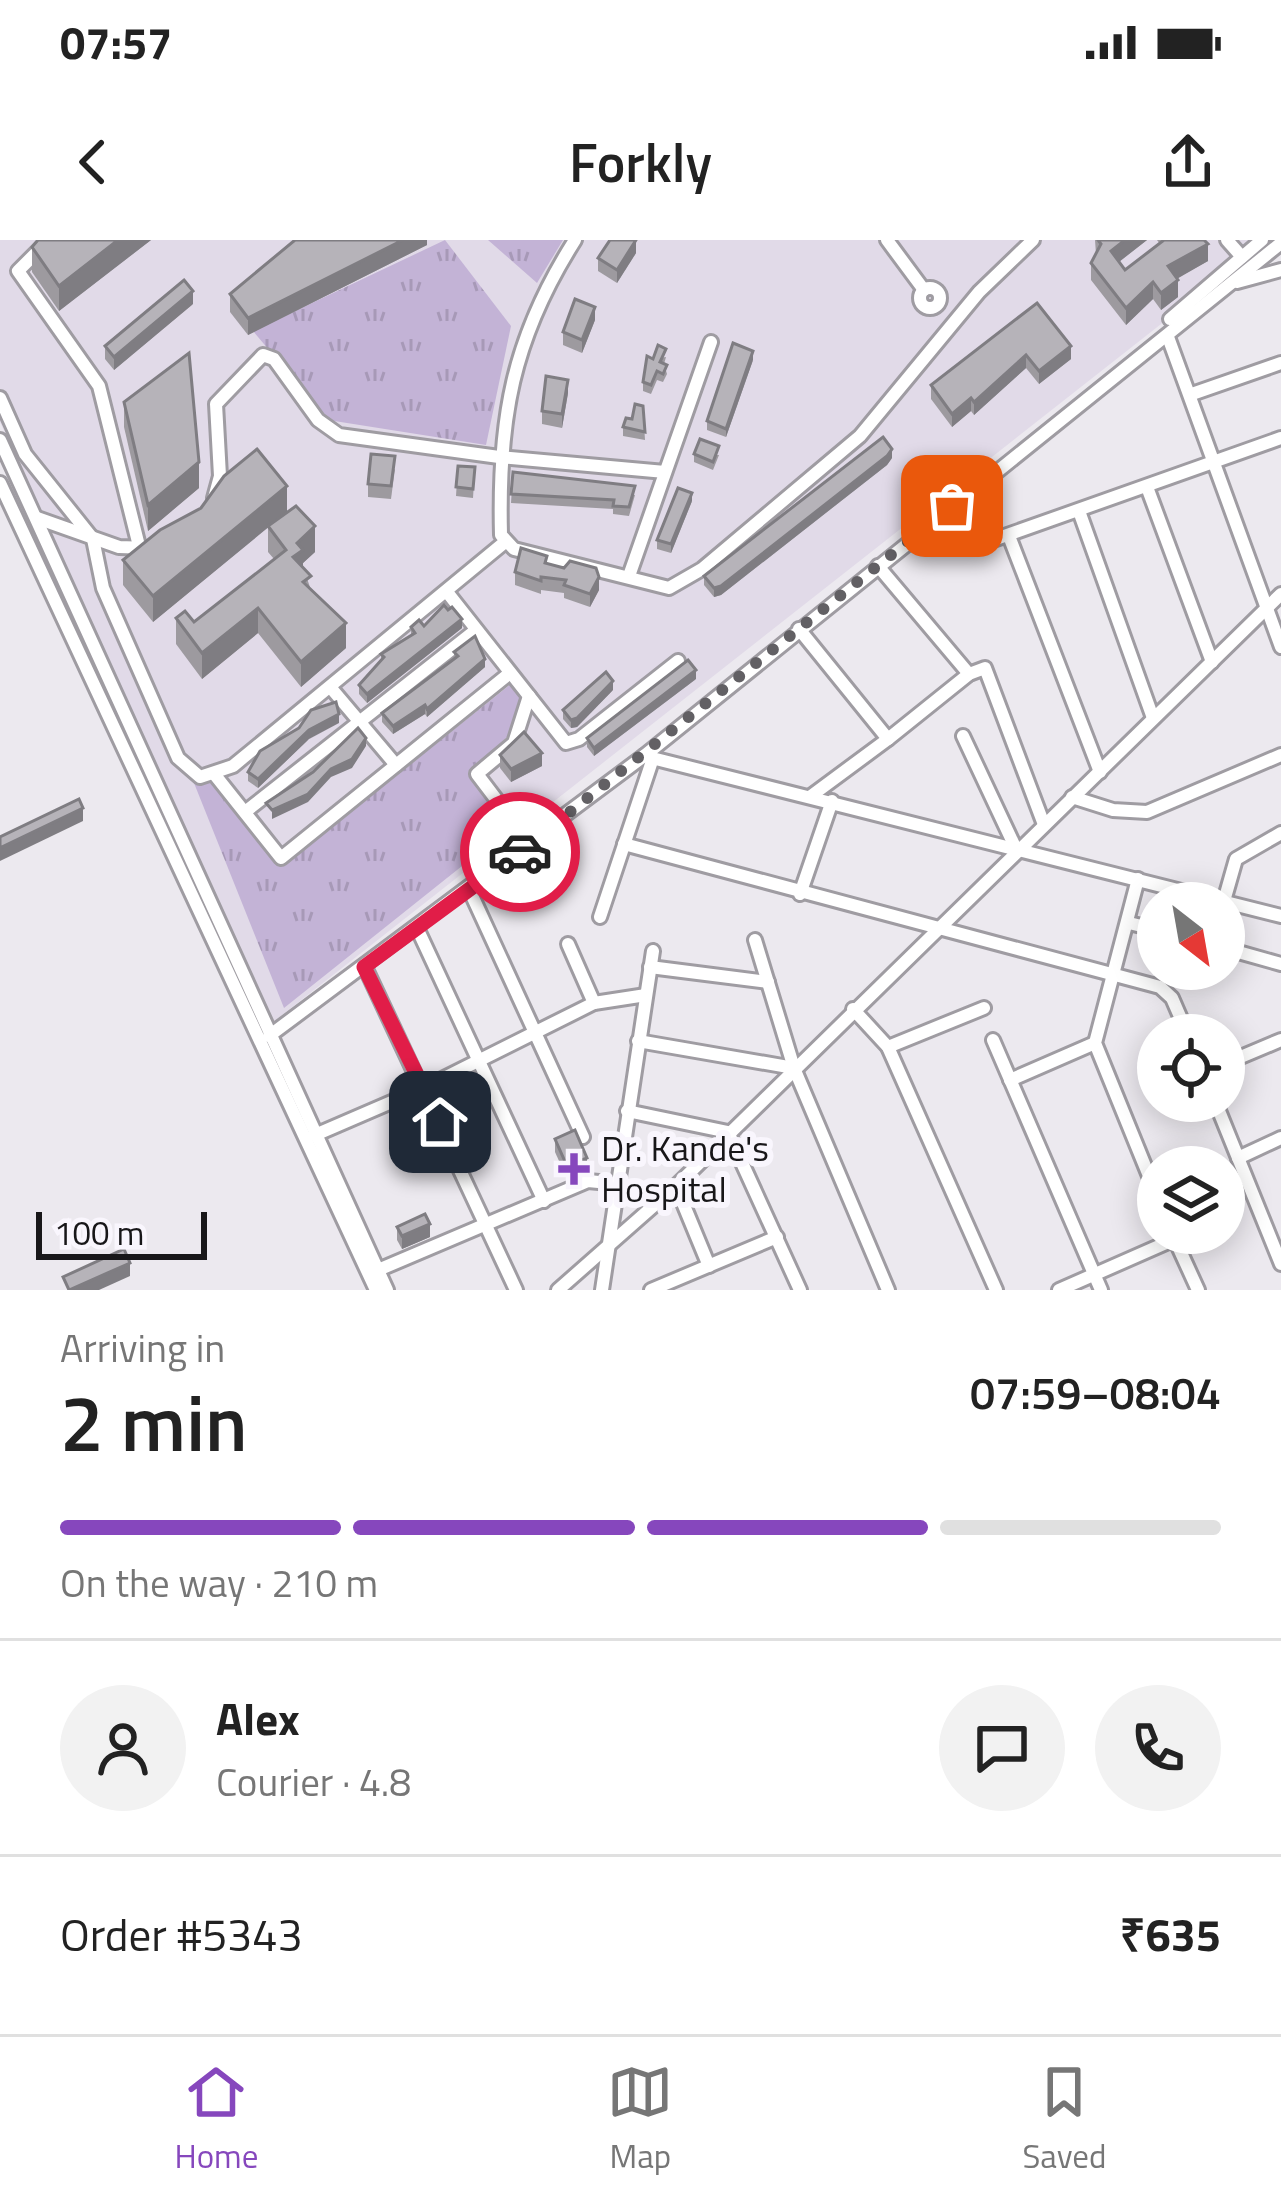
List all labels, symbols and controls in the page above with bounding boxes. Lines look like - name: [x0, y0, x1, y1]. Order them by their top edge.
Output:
- text: 07:57: [60, 8, 172, 76]
- text: Forkly: [569, 121, 712, 203]
- icon: back: [60, 129, 126, 195]
- icon: share: [1155, 129, 1221, 195]
- pin: [901, 455, 1003, 557]
- icon: bag: [919, 473, 985, 539]
- courier: [460, 792, 580, 912]
- icon: car: [487, 819, 553, 885]
- north arrow: [1137, 882, 1245, 990]
- map controls: [1137, 882, 1245, 1254]
- button: locate: [1137, 1014, 1245, 1122]
- pin: [389, 1071, 491, 1173]
- icon: home: [407, 1089, 473, 1155]
- place label: Dr. Kande's Hospital: [601, 1120, 769, 1216]
- button: layers: [1137, 1146, 1245, 1254]
- marker: Dr. Kande's Hospital: [558, 1153, 590, 1185]
- scale bar: [36, 1206, 207, 1259]
- text: 100 m: [54, 1208, 144, 1258]
- text: Arriving in: [60, 1318, 225, 1377]
- text: 07:59–08:04: [970, 1358, 1221, 1426]
- text: 2 min: [60, 1363, 248, 1481]
- text: On the way · 210 m: [60, 1553, 378, 1612]
- text: Alex: [216, 1684, 300, 1752]
- button: person: [60, 1685, 186, 1811]
- button: chat: [939, 1685, 1065, 1811]
- button: phone: [1095, 1685, 1221, 1811]
- text: Courier · 4.8: [216, 1752, 411, 1811]
- text: Order #5343: [60, 1900, 303, 1968]
- text: ₹635: [1120, 1900, 1221, 1968]
- tab: Home: [175, 2059, 258, 2181]
- tab: Map: [607, 2059, 673, 2181]
- tab: Saved: [1022, 2059, 1106, 2181]

